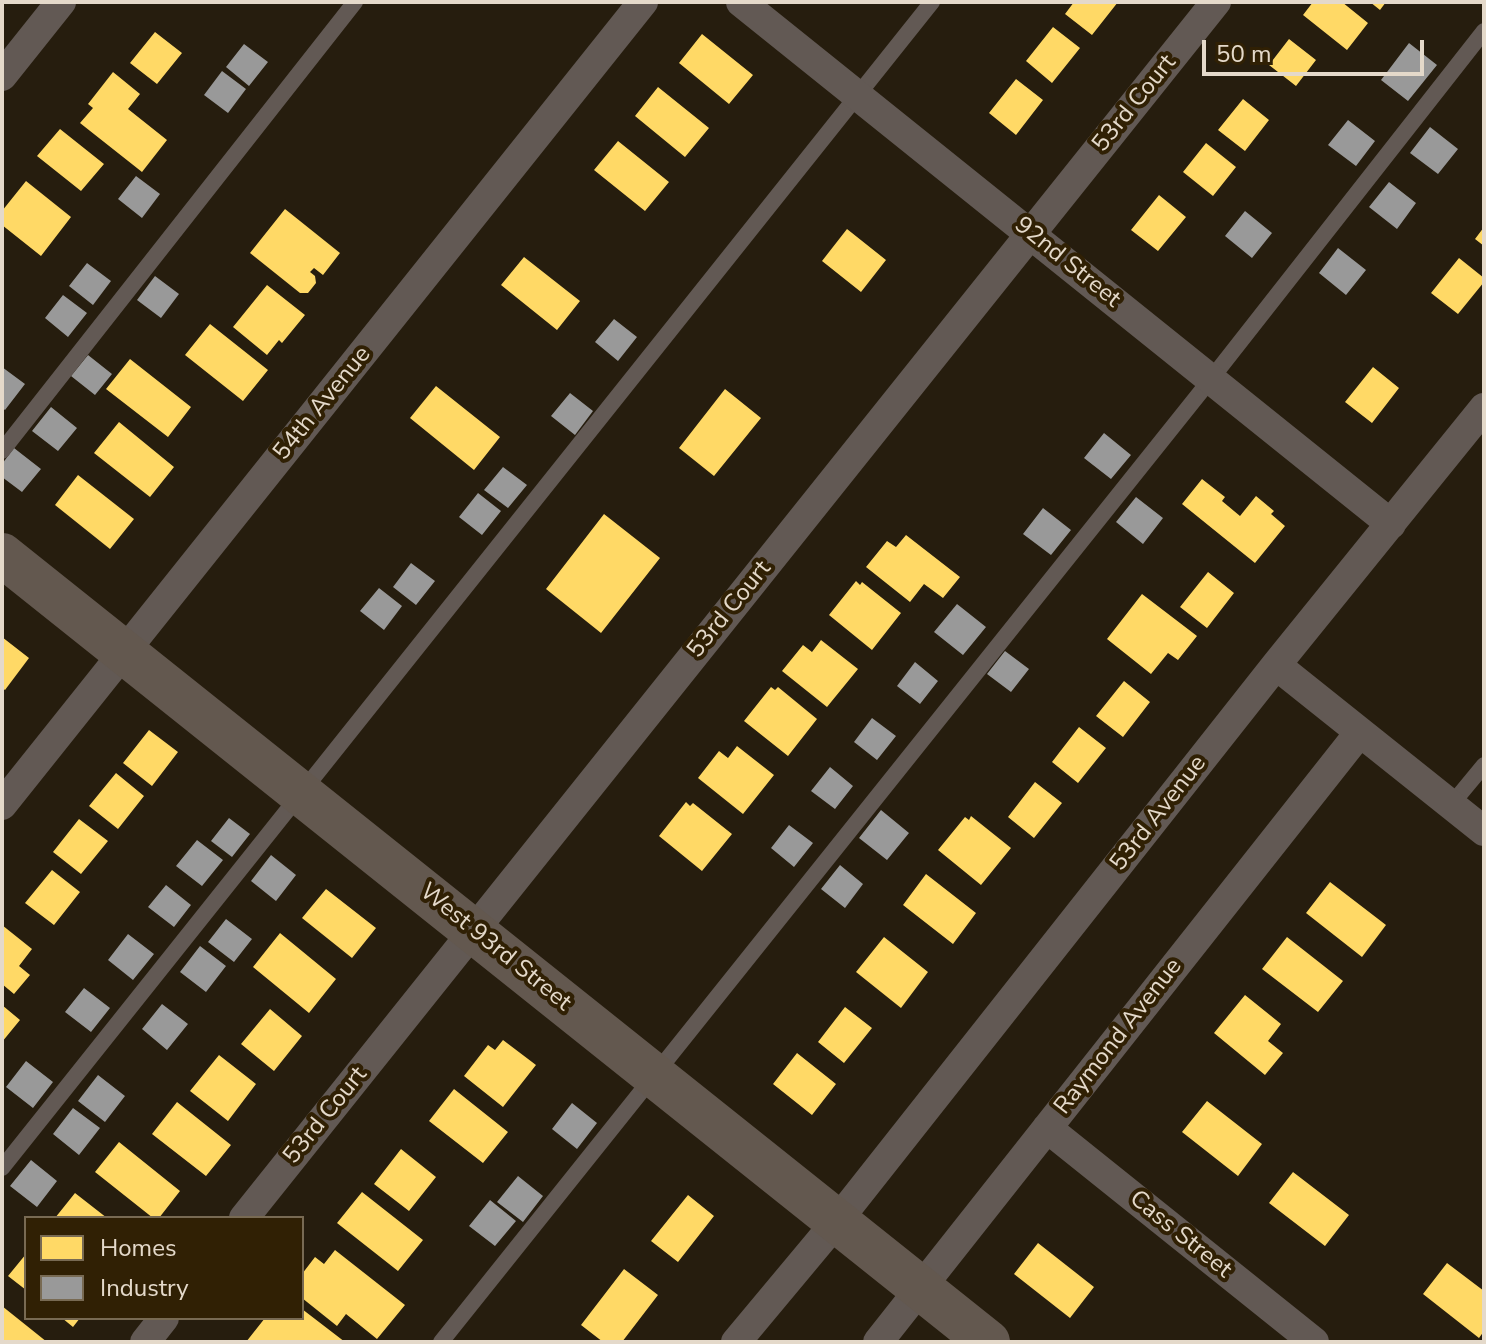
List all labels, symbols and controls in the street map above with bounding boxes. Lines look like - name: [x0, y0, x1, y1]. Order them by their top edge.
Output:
- scale bar: [1206, 24, 1428, 74]
- text: 50 m: [1216, 38, 1272, 70]
- street label: 53rd Court: [1087, 49, 1183, 159]
- street label: 92nd Street: [1008, 212, 1126, 314]
- street label: 54th Avenue: [268, 341, 378, 467]
- street label: 53rd Court: [682, 555, 778, 665]
- street label: 53rd Avenue: [1105, 750, 1213, 878]
- street label: West 93rd Street: [413, 878, 577, 1018]
- street label: Raymond Avenue: [1049, 953, 1189, 1121]
- street label: 53rd Court: [278, 1061, 374, 1171]
- street label: Cass Street: [1123, 1185, 1237, 1285]
- legend: [24, 1216, 304, 1320]
- text: Homes: [100, 1232, 176, 1264]
- text: Industry: [100, 1272, 189, 1304]

